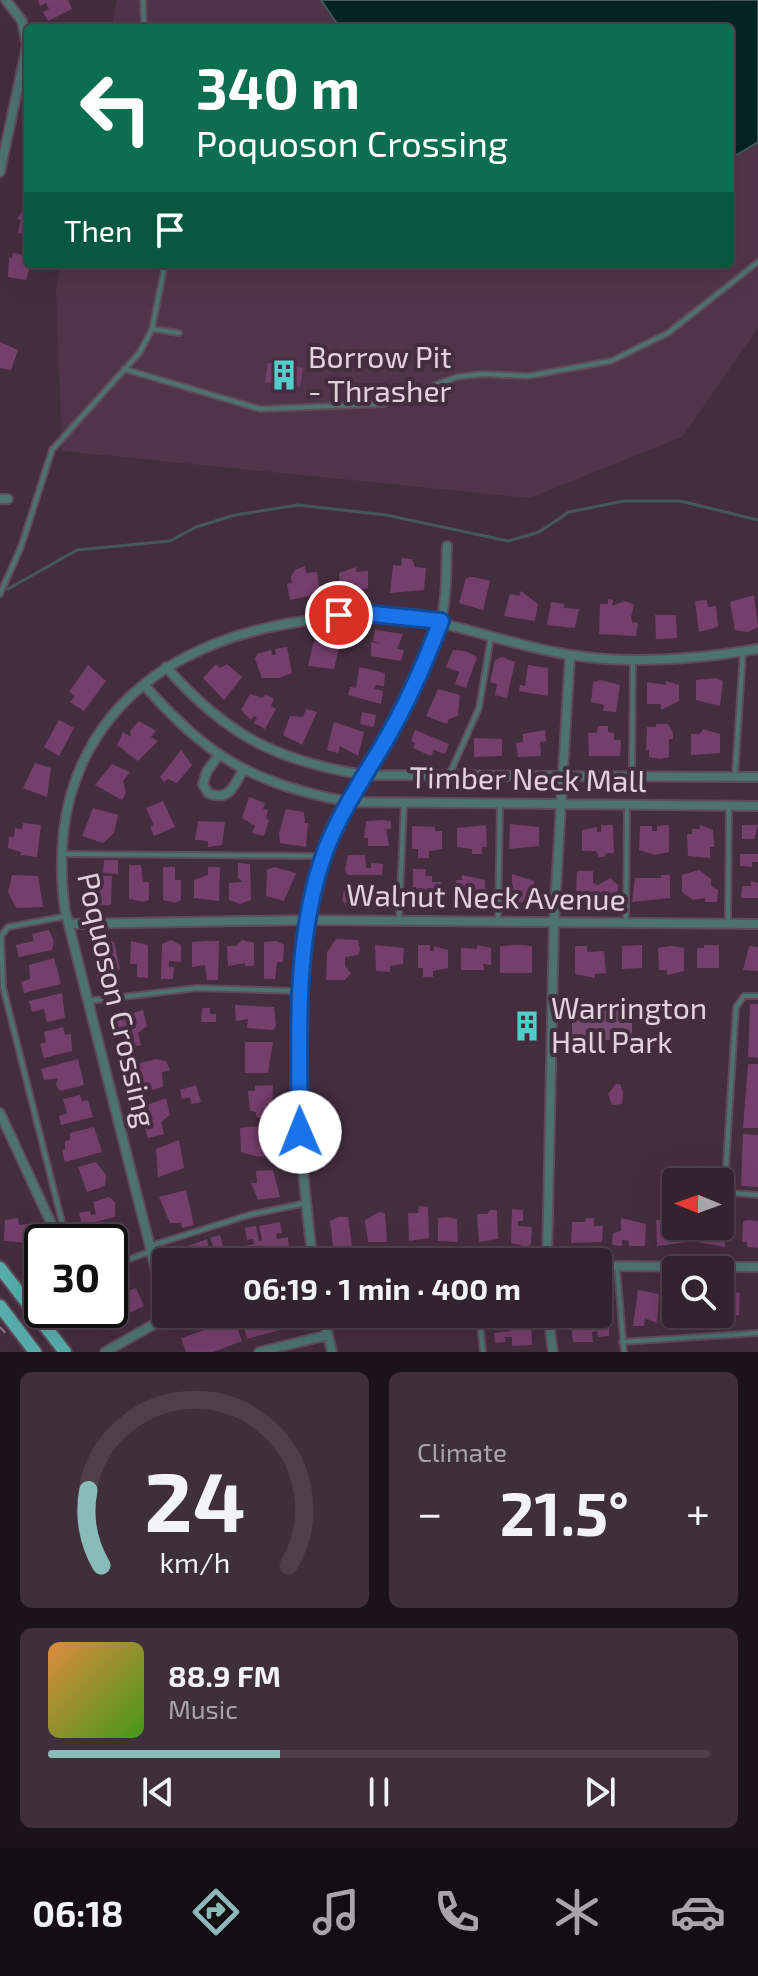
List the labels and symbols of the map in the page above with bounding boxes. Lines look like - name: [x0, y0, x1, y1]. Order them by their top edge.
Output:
- place label: Borrow Pit - Thrasher: [308, 338, 452, 408]
- building icon: Borrow Pit - Thrasher: [267, 358, 301, 392]
- pin: [305, 581, 373, 649]
- street label: Timber Neck Mall: [409, 758, 647, 798]
- street label: Poquoson Crossing: [71, 869, 165, 1131]
- street label: Walnut Neck Avenue: [346, 876, 626, 916]
- place label: Warrington Hall Park: [551, 989, 707, 1059]
- building icon: Warrington Hall Park: [510, 1009, 544, 1043]
- position arrow: [258, 1090, 342, 1174]
- north arrow: [662, 1168, 734, 1240]
- speed limit sign: 30: [24, 1224, 128, 1328]

